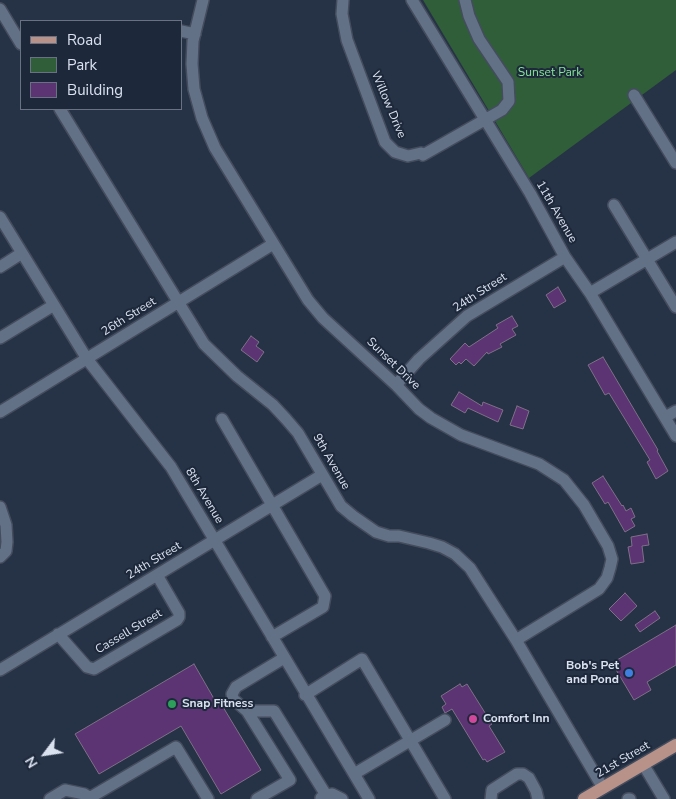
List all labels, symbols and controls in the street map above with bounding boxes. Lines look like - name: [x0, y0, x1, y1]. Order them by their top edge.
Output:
- legend: [20, 20, 182, 110]
- text: Road: [67, 30, 102, 50]
- text: Park: [67, 55, 97, 75]
- park label: Sunset Park: [518, 66, 582, 80]
- street label: Willow Drive: [367, 69, 409, 141]
- text: Building: [67, 80, 123, 100]
- street label: 11th Avenue: [532, 178, 580, 246]
- street label: 24th Street: [450, 270, 510, 316]
- street label: 26th Street: [99, 295, 159, 339]
- street label: Sunset Drive: [363, 335, 423, 393]
- street label: 9th Avenue: [309, 431, 353, 493]
- street label: 8th Avenue: [182, 466, 226, 526]
- street label: 24th Street: [124, 539, 184, 583]
- street label: Cassell Street: [93, 606, 165, 658]
- place label: Bob's Pet and Pond: [566, 659, 619, 687]
- marker: Bob's Pet and Pond: [623, 667, 635, 679]
- place label: Snap Fitness: [182, 697, 253, 711]
- marker: Snap Fitness: [166, 698, 178, 710]
- place label: Comfort Inn: [483, 712, 550, 726]
- marker: Comfort Inn: [467, 713, 479, 725]
- north arrow: [20, 729, 70, 779]
- street label: 21st Street: [593, 739, 653, 781]
- text: N: [21, 753, 43, 771]

